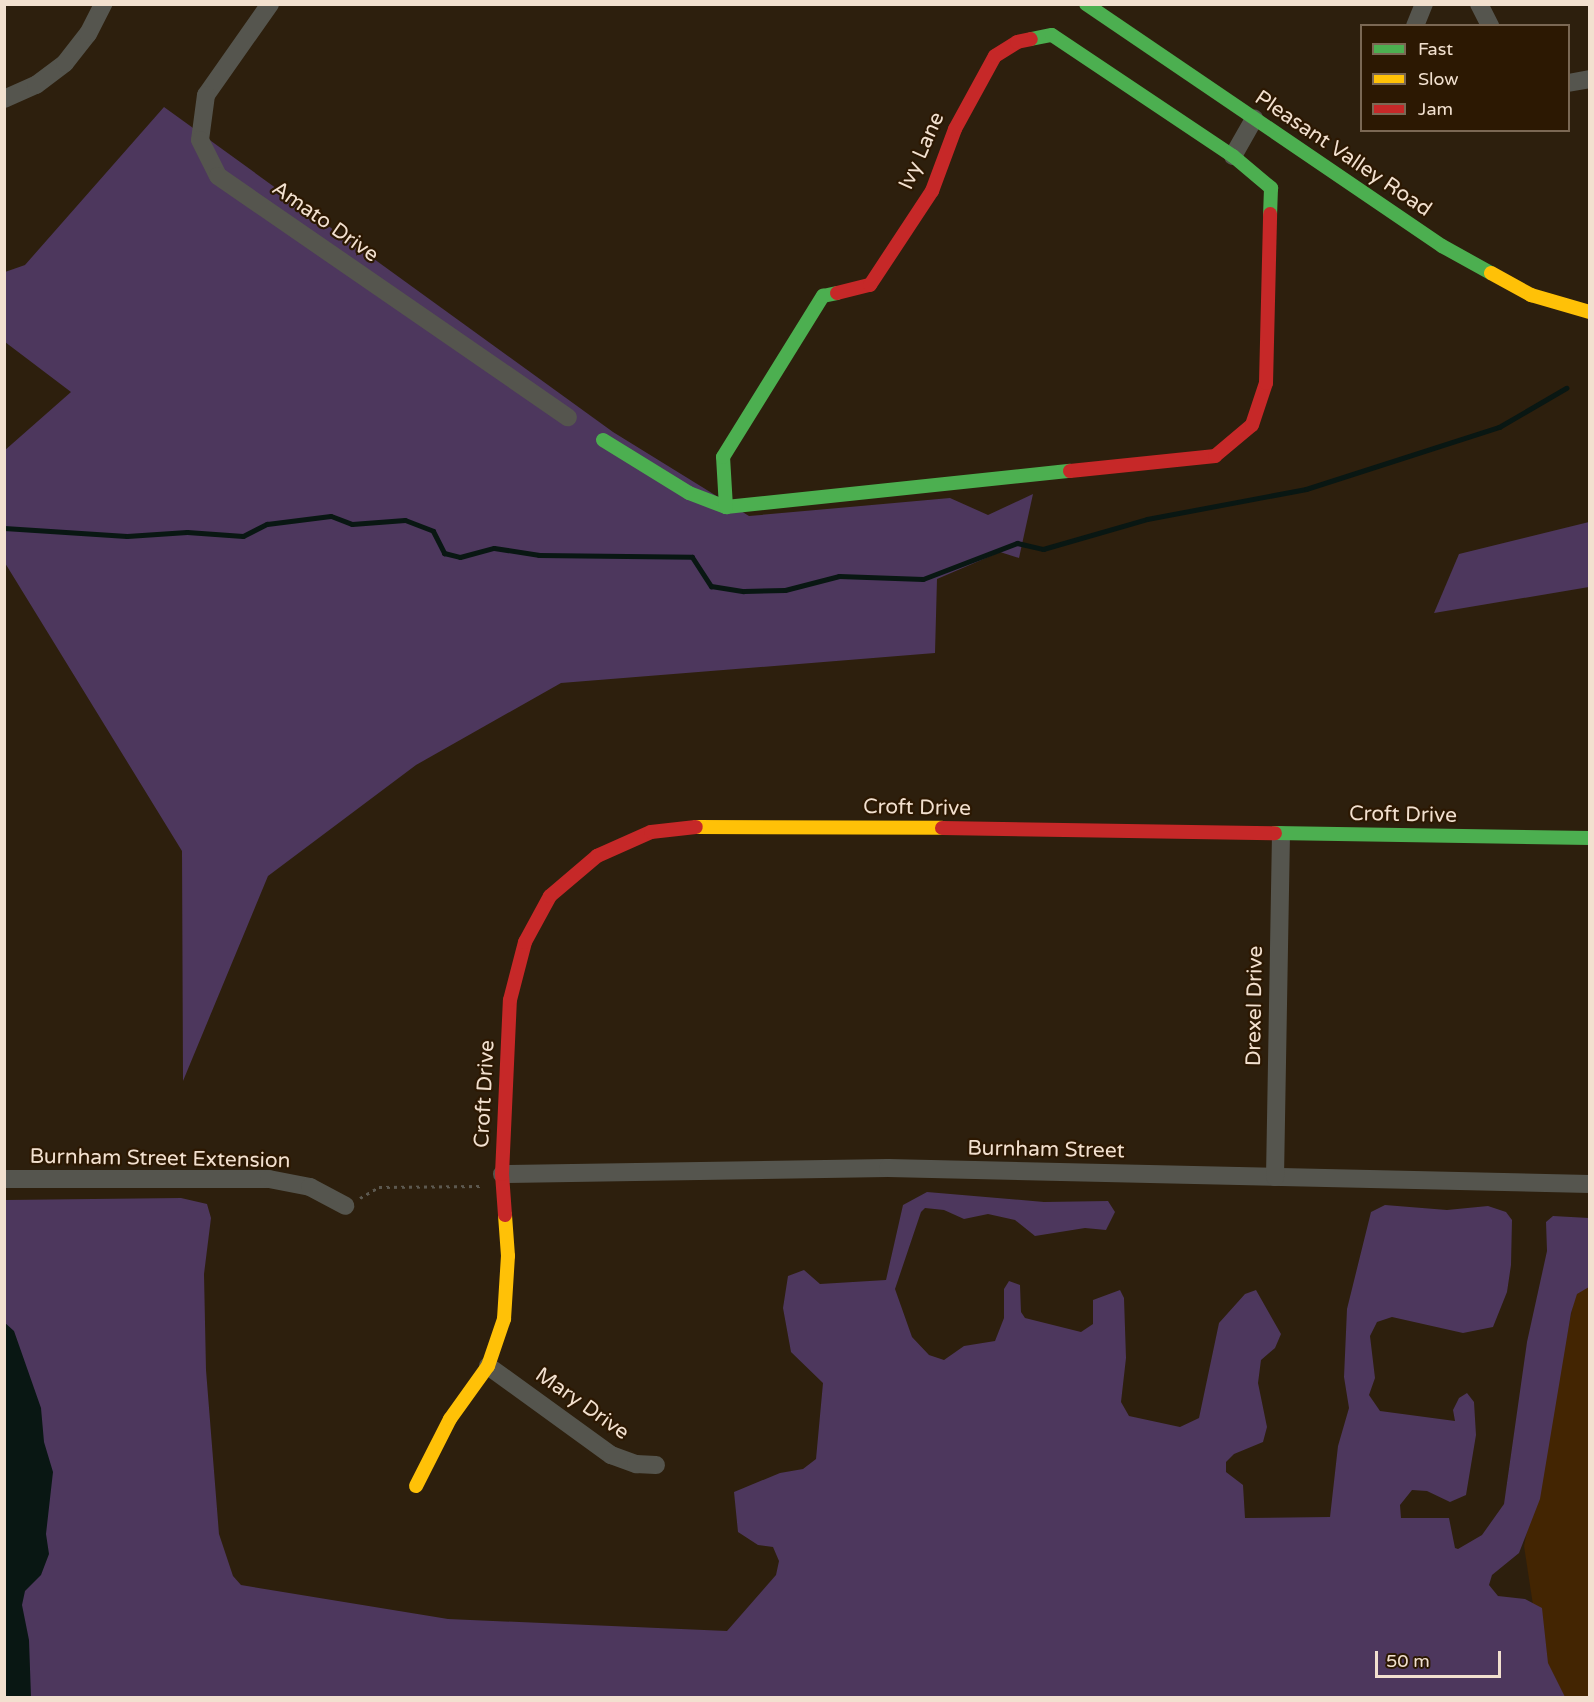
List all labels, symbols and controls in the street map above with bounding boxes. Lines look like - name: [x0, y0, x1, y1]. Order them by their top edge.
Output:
- legend: [1360, 24, 1570, 132]
- text: Fast: [1418, 38, 1453, 60]
- text: Slow: [1418, 68, 1459, 90]
- street label: Pleasant Valley Road: [1250, 85, 1436, 223]
- text: Jam: [1418, 98, 1453, 120]
- street label: Ivy Lane: [894, 108, 950, 194]
- street label: Amato Drive: [267, 176, 383, 268]
- street label: Croft Drive: [863, 794, 971, 822]
- street label: Croft Drive: [1349, 801, 1457, 829]
- street label: Drexel Drive: [1241, 946, 1269, 1066]
- street label: Croft Drive: [470, 1039, 500, 1149]
- street label: Burnham Street: [967, 1136, 1125, 1164]
- street label: Burnham Street Extension: [29, 1144, 291, 1174]
- street label: Mary Drive: [530, 1363, 634, 1445]
- scale bar: [1378, 1639, 1504, 1677]
- text: 50 m: [1386, 1650, 1430, 1672]

